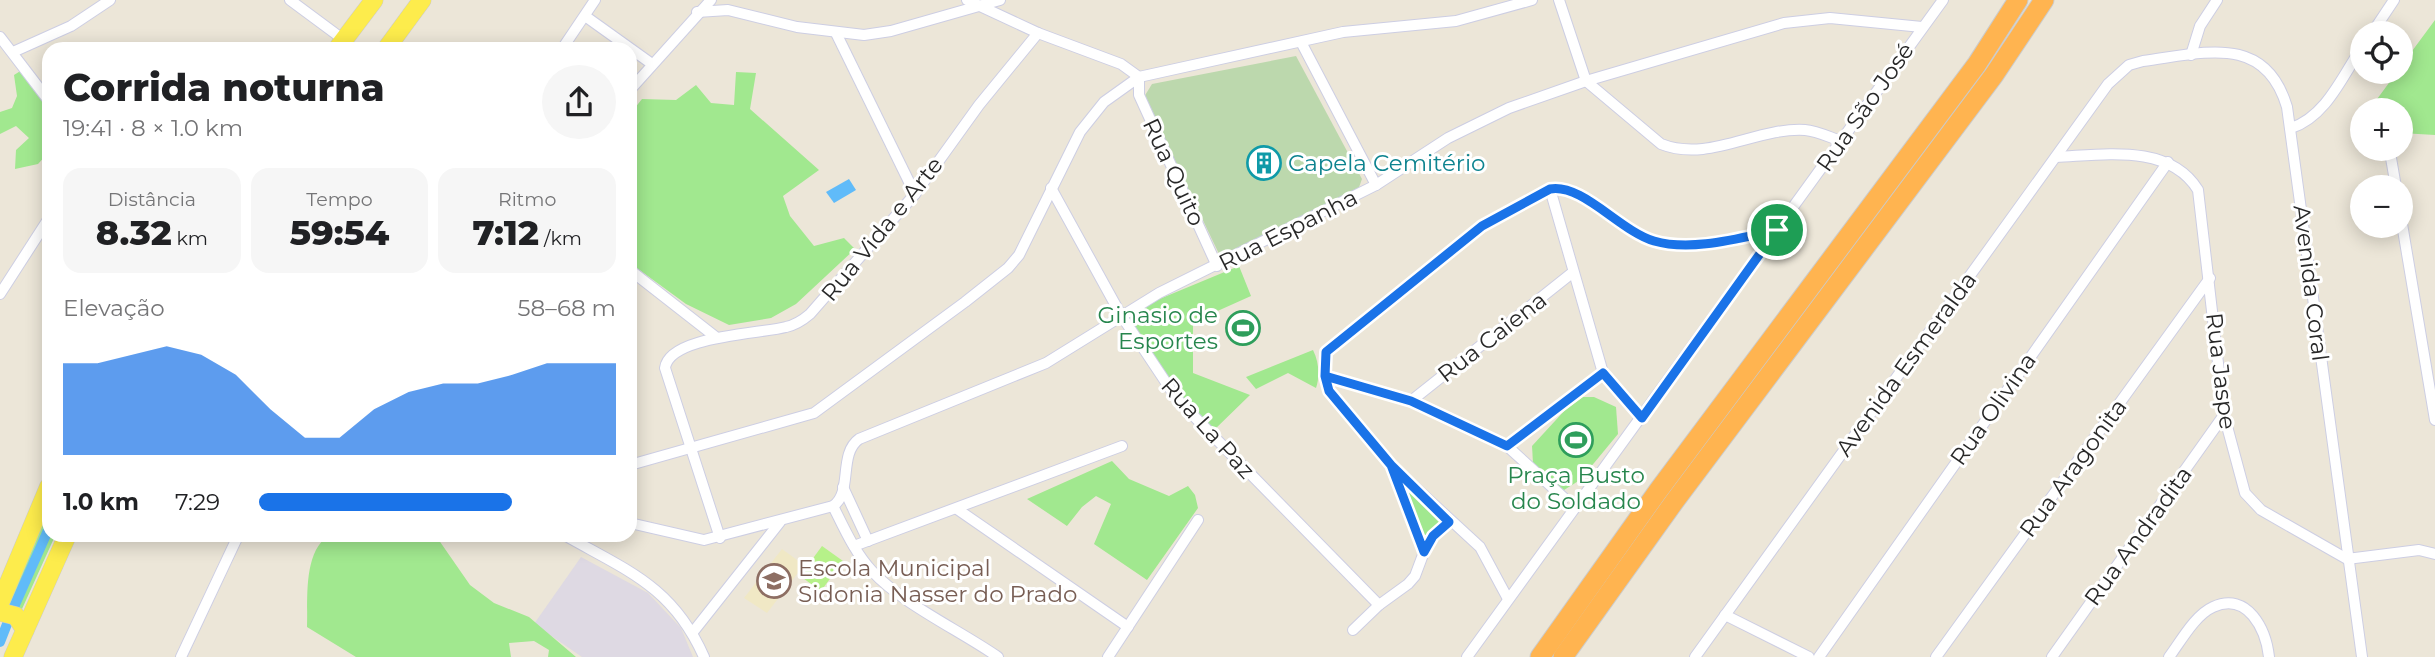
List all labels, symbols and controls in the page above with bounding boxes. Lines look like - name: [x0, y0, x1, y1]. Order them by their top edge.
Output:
- map controls: [2350, 21, 2413, 238]
- button: locate: [2350, 21, 2413, 84]
- street label: Rua São José: [1810, 37, 1920, 177]
- text: Corrida noturna: [63, 64, 385, 111]
- button: share: [542, 65, 616, 139]
- button: +: [2350, 98, 2413, 161]
- text: 19:41 · 8 × 1.0 km: [63, 114, 243, 142]
- street label: Rua Quito: [1137, 114, 1211, 230]
- building icon: Capela Cemitério: [1245, 144, 1283, 182]
- place label: Capela Cemitério: [1288, 149, 1486, 177]
- street label: Rua Vida e Arte: [815, 151, 949, 307]
- button: −: [2350, 175, 2413, 238]
- street label: Rua Espanha: [1214, 183, 1362, 277]
- text: Distância: [108, 188, 196, 211]
- text: Tempo: [306, 188, 373, 211]
- text: Ritmo: [498, 188, 556, 211]
- pin: [1747, 200, 1807, 260]
- street label: Avenida Coral: [2288, 203, 2334, 363]
- text: 8.32: [96, 211, 172, 254]
- text: 59:54: [290, 211, 389, 254]
- text: 7:12: [473, 211, 539, 254]
- icon: arrive: [1758, 211, 1796, 249]
- text: km: [172, 227, 208, 250]
- text: /km: [539, 227, 582, 250]
- street label: Avenida Esmeralda: [1830, 266, 1982, 462]
- street label: Rua Caiena: [1432, 286, 1552, 388]
- text: Elevação: [63, 294, 165, 322]
- text: 58–68 m: [518, 294, 616, 322]
- place label: Ginasio de Esportes: [1098, 301, 1218, 355]
- sports icon: Ginasio de Esportes: [1224, 309, 1262, 347]
- street label: Rua Jaspe: [2200, 311, 2242, 431]
- street label: Rua Olivina: [1944, 347, 2042, 471]
- street label: Rua La Paz: [1155, 372, 1261, 484]
- street label: Rua Aragonita: [2013, 393, 2133, 543]
- sports icon: Praça Busto do Soldado: [1557, 421, 1595, 459]
- place label: Praça Busto do Soldado: [1507, 461, 1645, 515]
- street label: Rua Andradita: [2078, 461, 2198, 611]
- text: 1.0 km: [63, 488, 139, 516]
- text: 7:29: [175, 488, 220, 516]
- place label: Escola Municipal Sidonia Nasser do Prado: [798, 554, 1077, 608]
- school or university icon: Escola Municipal Sidonia Nasser do Prado: [755, 562, 793, 600]

